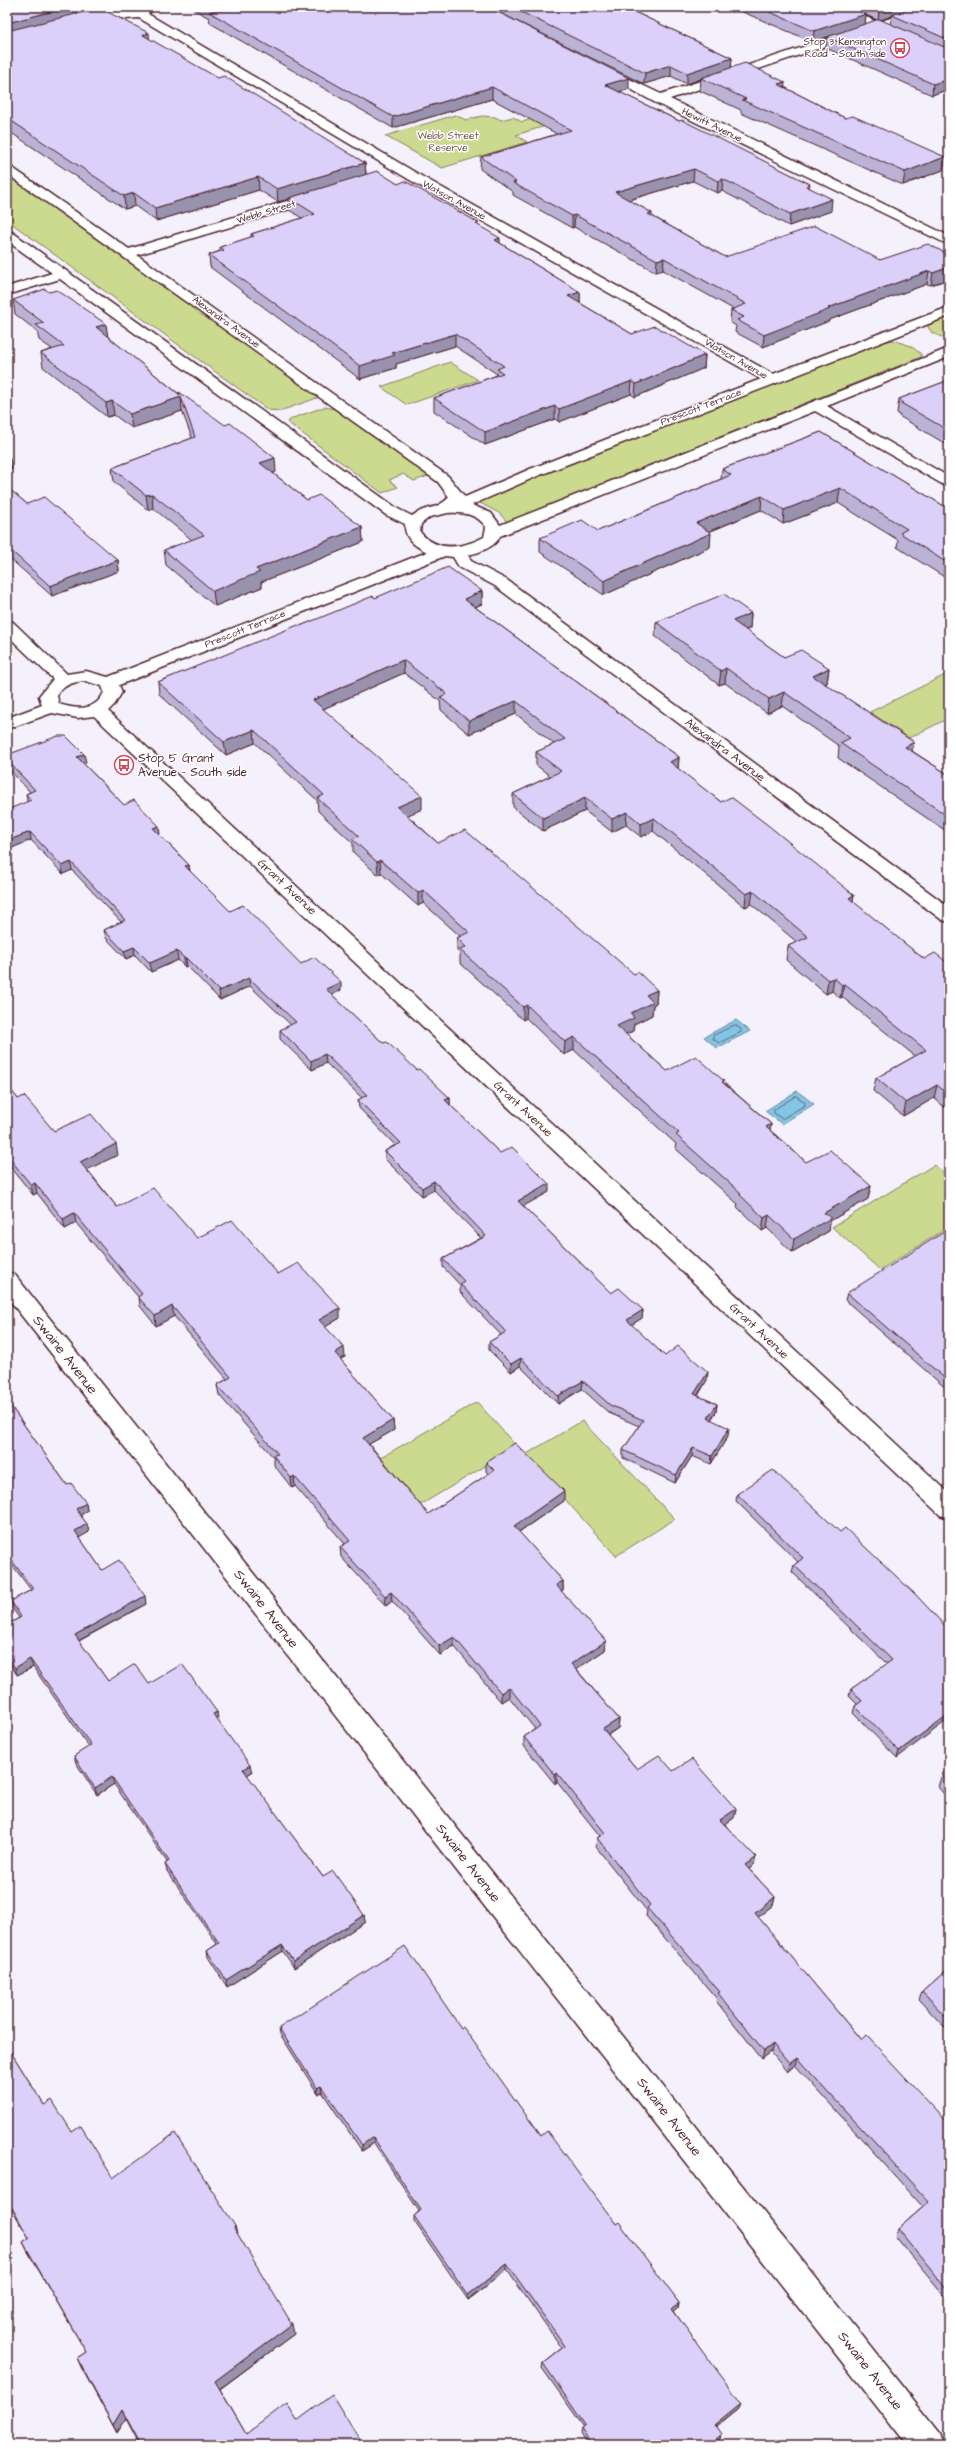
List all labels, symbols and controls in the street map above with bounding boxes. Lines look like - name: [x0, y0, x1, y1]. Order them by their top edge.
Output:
- place label: Stop 3 Kensington Road - South side: [803, 35, 887, 61]
- bus stop icon: Stop 3 Kensington Road - South side: [889, 37, 911, 59]
- street label: Hewitt Avenue: [679, 104, 745, 146]
- park label: Webb Street Reserve: [418, 129, 478, 155]
- street label: Watson Avenue: [420, 177, 489, 224]
- street label: Webb Street: [235, 196, 297, 228]
- street label: Alexandra Avenue: [189, 293, 263, 352]
- street label: Watson Avenue: [702, 335, 771, 383]
- street label: Prescott Terrace: [658, 385, 744, 429]
- street label: Prescott Terrace: [203, 606, 288, 652]
- street label: Alexandra Avenue: [681, 714, 769, 786]
- place label: Stop 5 Grant Avenue - South side: [138, 750, 247, 781]
- bus stop icon: Stop 5 Grant Avenue - South side: [113, 754, 135, 776]
- street label: Grant Avenue: [254, 855, 321, 919]
- street label: Grant Avenue: [490, 1077, 557, 1141]
- street label: Grant Avenue: [726, 1299, 793, 1363]
- street label: Swaine Avenue: [28, 1311, 102, 1399]
- street label: Swaine Avenue: [229, 1565, 303, 1653]
- street label: Swaine Avenue: [431, 1819, 505, 1907]
- street label: Swaine Avenue: [632, 2073, 706, 2161]
- street label: Swaine Avenue: [833, 2327, 907, 2415]

